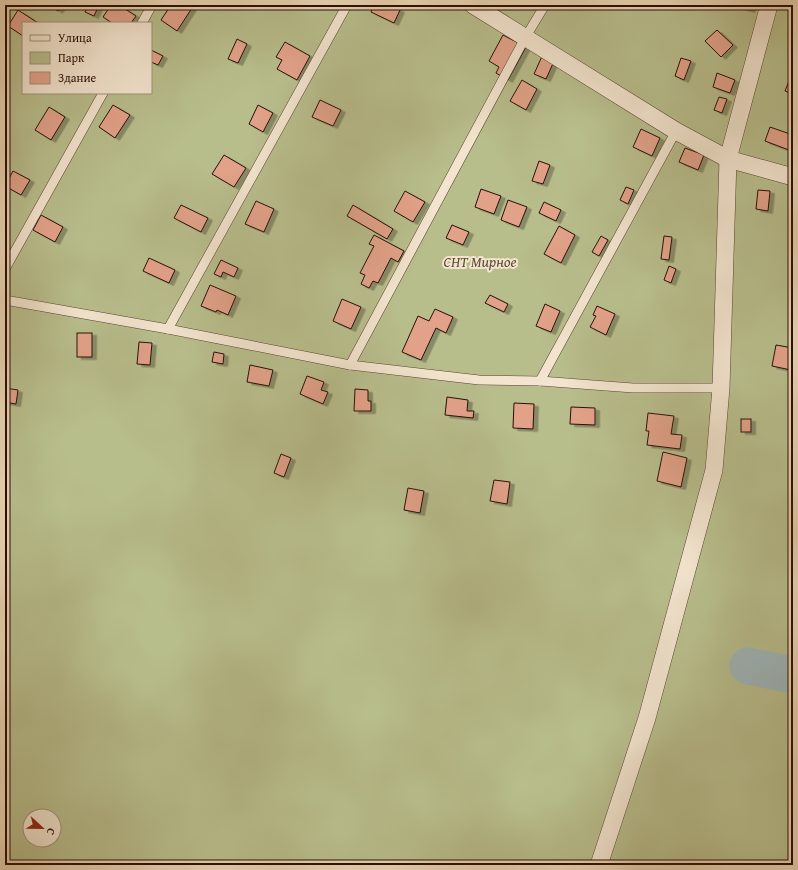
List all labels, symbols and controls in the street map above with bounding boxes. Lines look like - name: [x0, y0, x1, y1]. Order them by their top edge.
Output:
- legend: [22, 22, 152, 94]
- text: Улица: [58, 29, 92, 46]
- text: Парк: [58, 49, 85, 66]
- text: Здание: [58, 69, 97, 86]
- park label: СНТ Мирное: [444, 251, 516, 272]
- north arrow: [22, 808, 62, 848]
- text: С: [43, 826, 60, 838]

